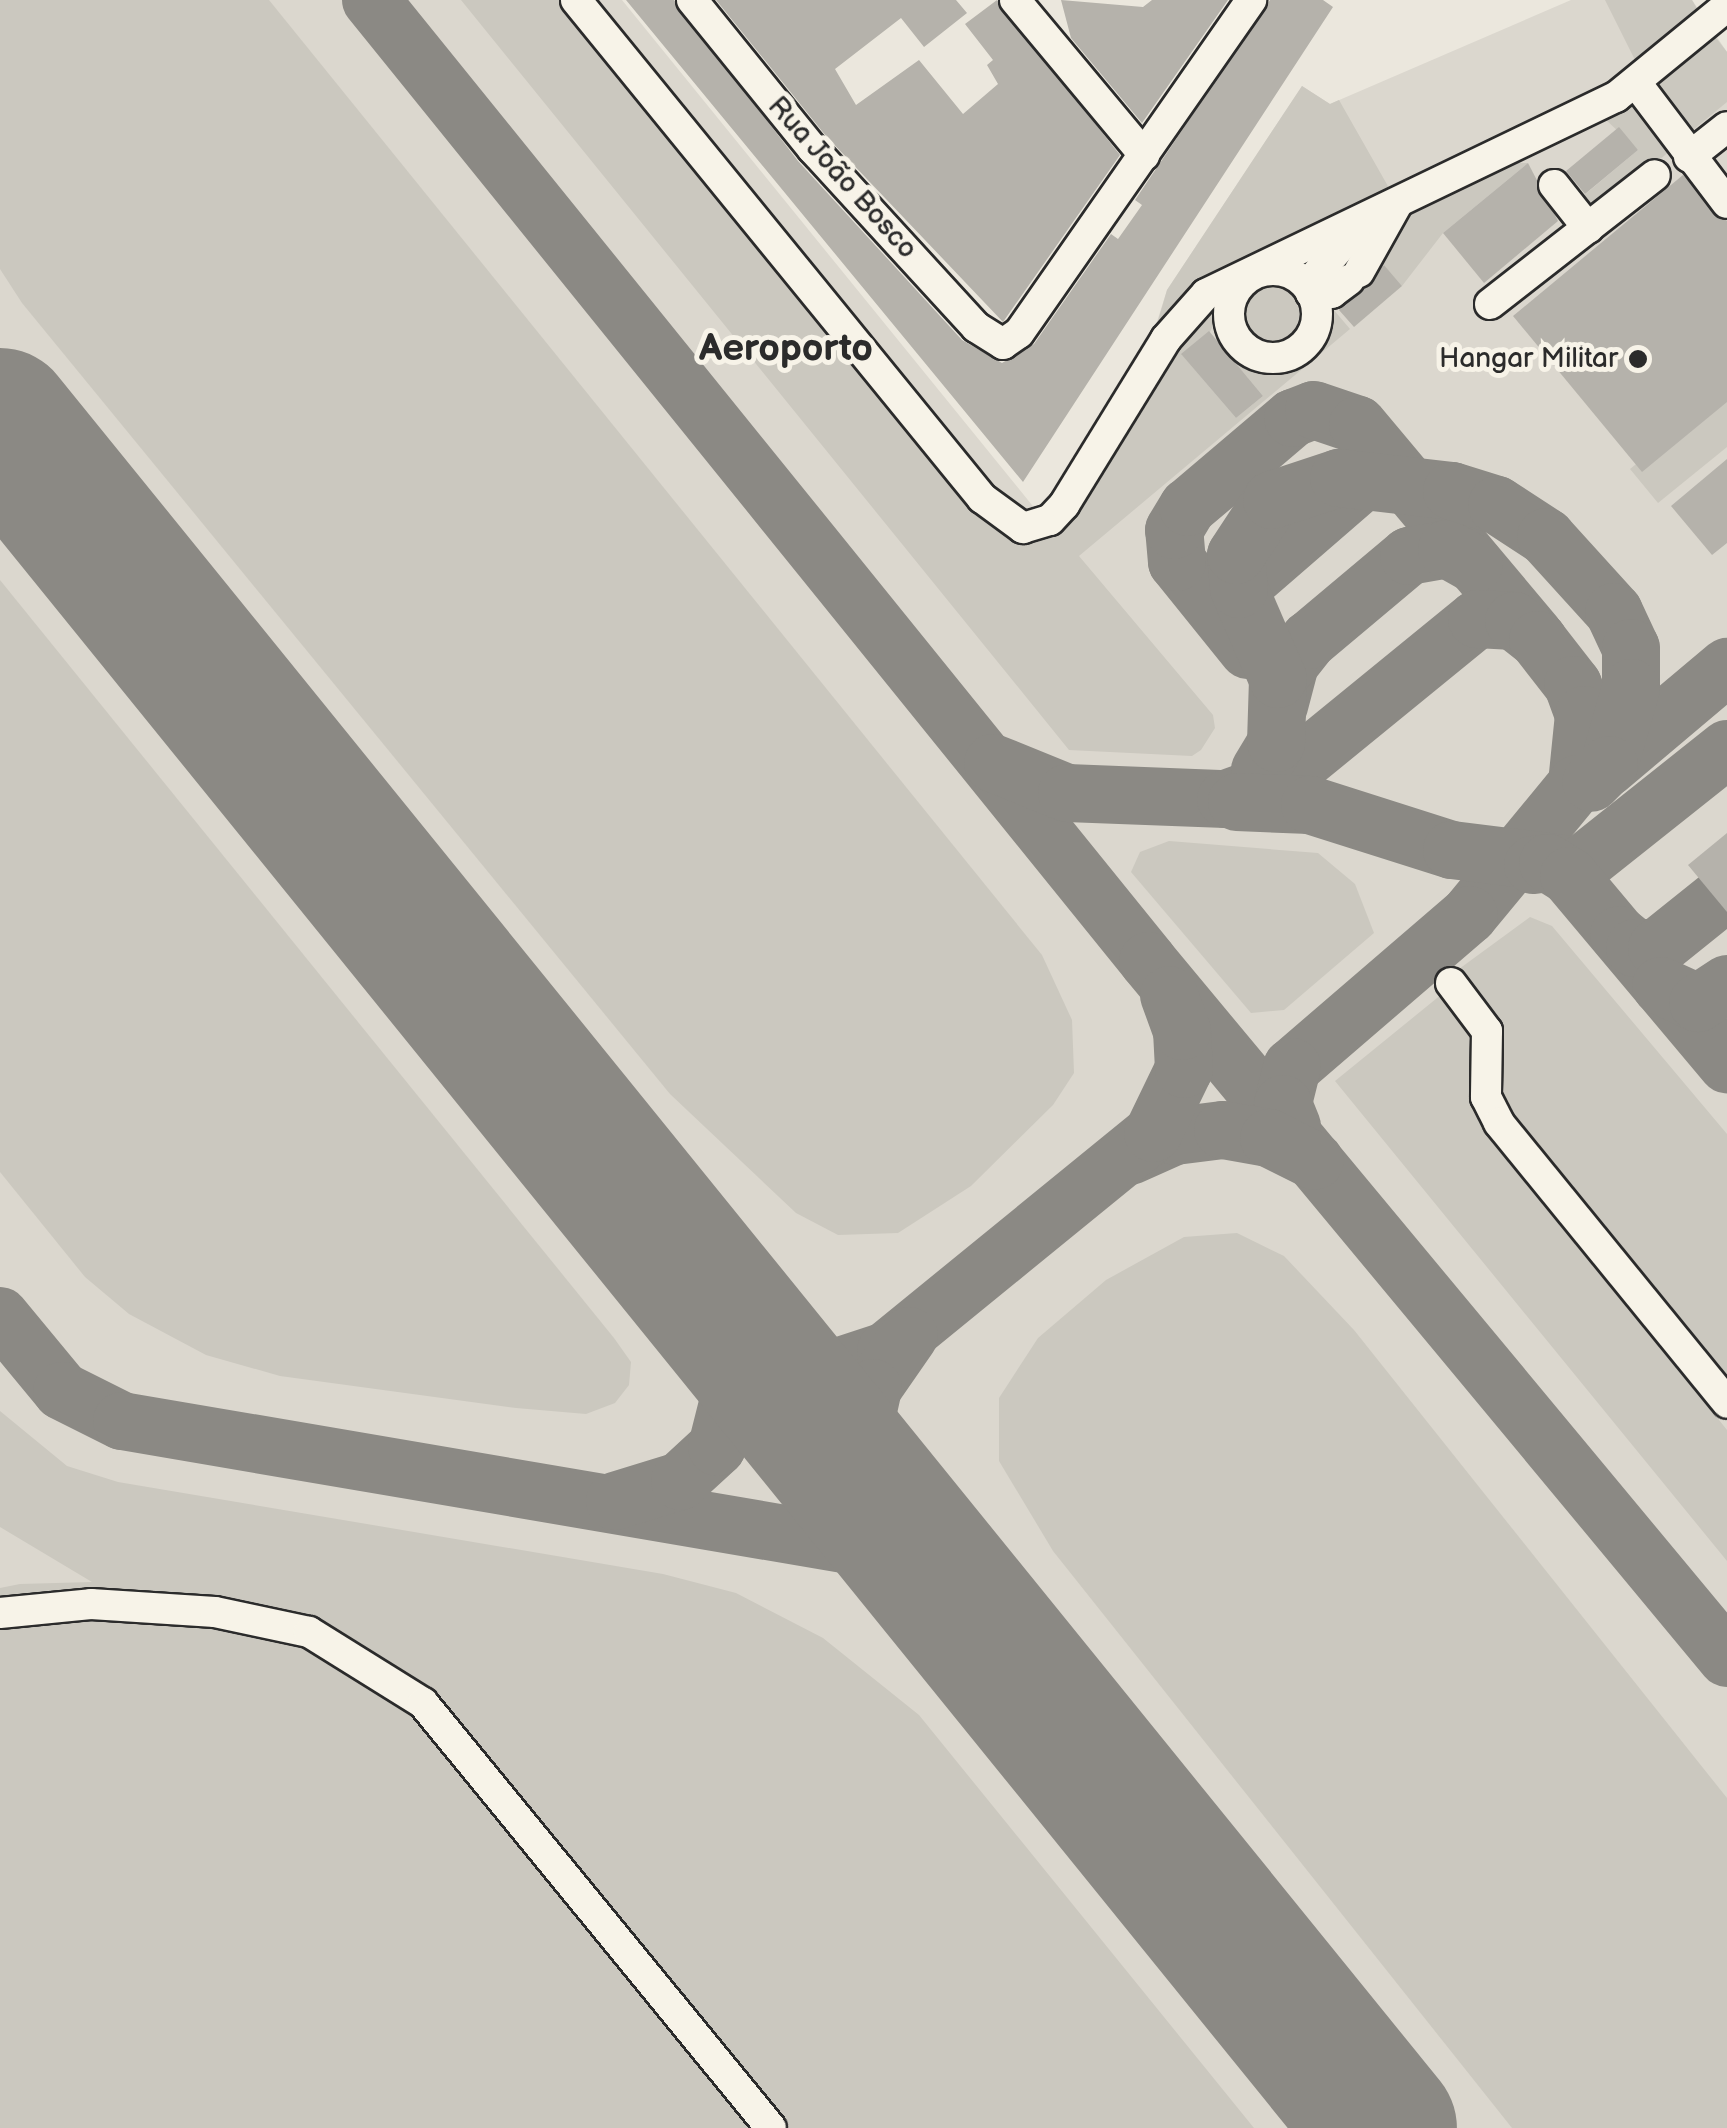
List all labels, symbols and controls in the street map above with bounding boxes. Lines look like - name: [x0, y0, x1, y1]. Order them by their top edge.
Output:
- street label: Rua João Bosco: [760, 89, 924, 267]
- district label: Aeroporto: [699, 326, 873, 372]
- place label: Hangar Militar: [1439, 342, 1618, 376]
- marker: Hangar Militar: [1627, 348, 1649, 370]

